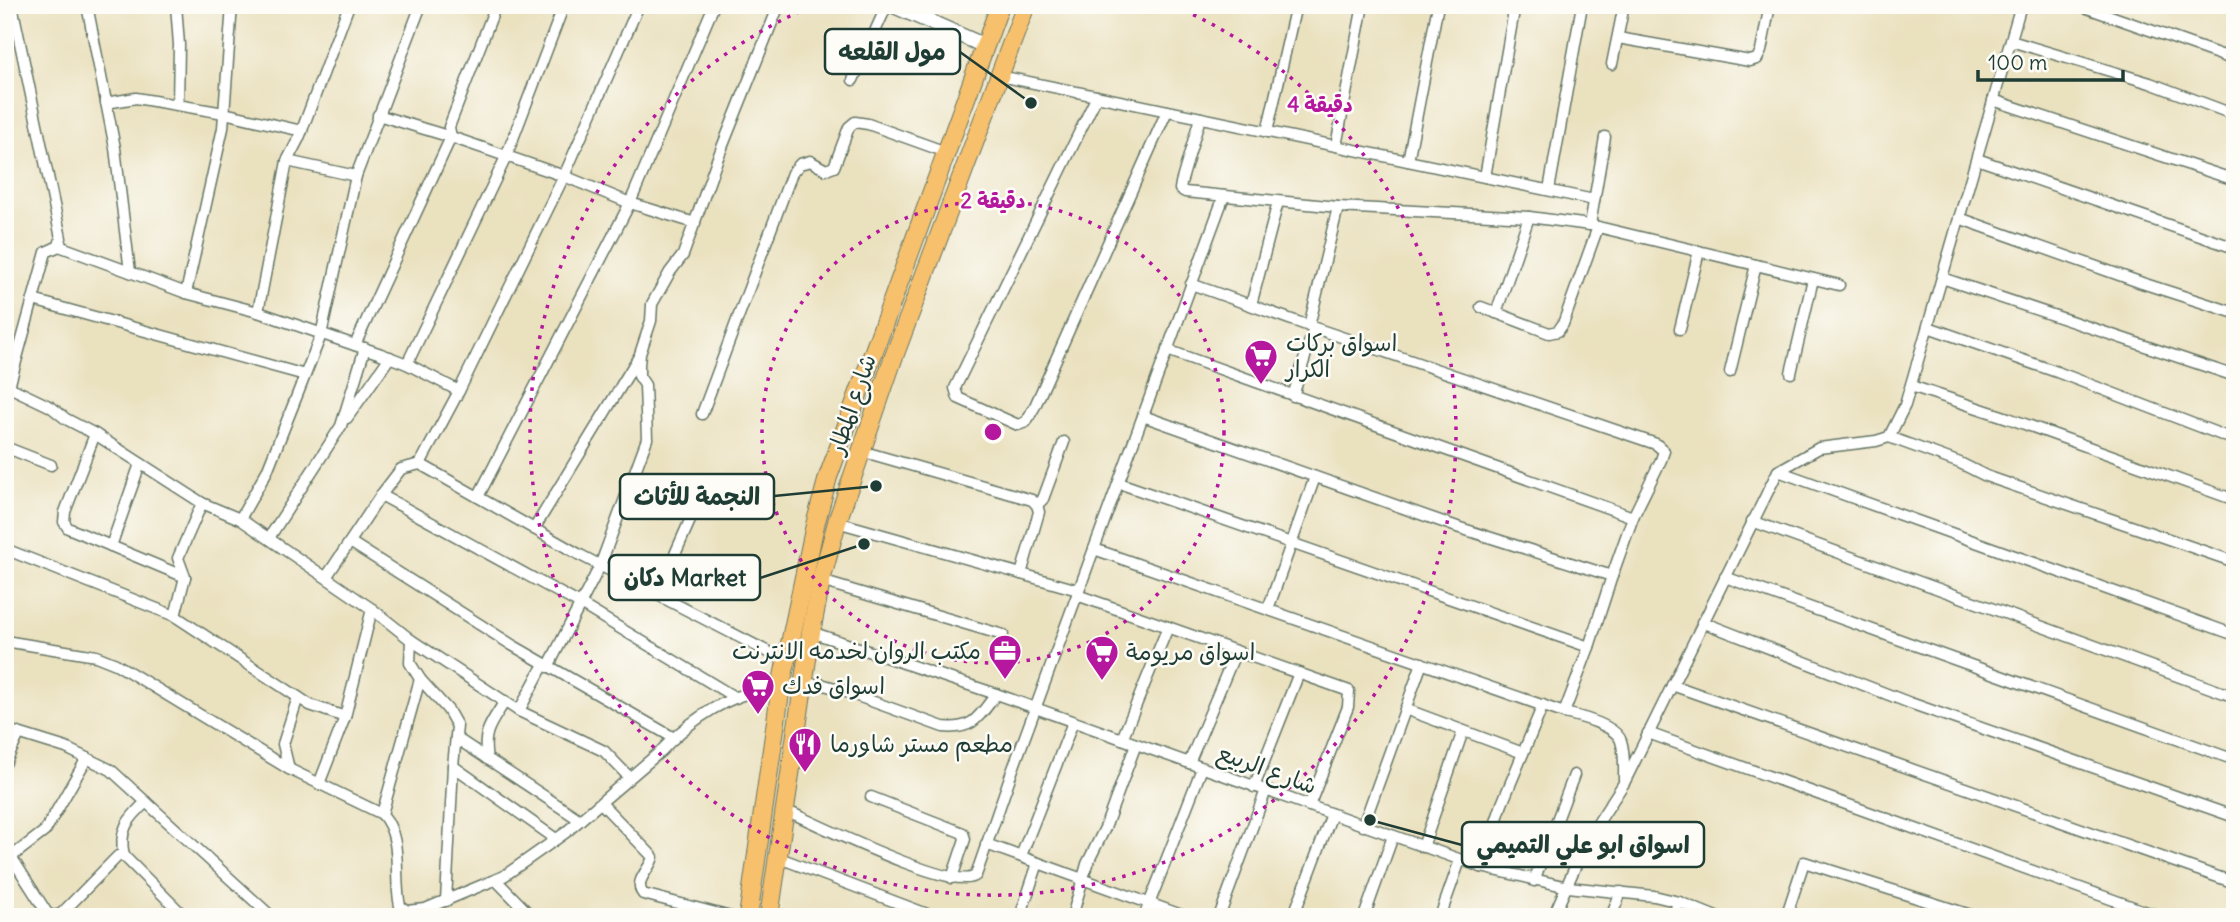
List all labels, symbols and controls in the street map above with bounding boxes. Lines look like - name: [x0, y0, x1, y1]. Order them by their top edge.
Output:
- callout: مول القلعه: [825, 29, 960, 74]
- text: مول القلعه: [838, 36, 946, 67]
- scale bar: [1978, 38, 2123, 82]
- text: 100 m: [1988, 49, 2047, 76]
- text: 4 دقيقة: [1287, 91, 1353, 118]
- text: 2 دقيقة: [961, 187, 1025, 214]
- place label: اسواق بركات الكرار: [1284, 328, 1397, 383]
- supermarket icon: اسواق بركات الكرار: [1242, 337, 1280, 386]
- street label: شارع المطار: [820, 350, 884, 460]
- centre of rings: [981, 420, 1005, 444]
- callout: النجمة للأثاث: [620, 474, 774, 519]
- text: النجمة للأثاث: [634, 480, 760, 511]
- callout: دكان Market: [609, 555, 760, 600]
- text: دكان Market: [624, 562, 747, 592]
- office icon: مكتب الروان لخدمه الانترنت: [986, 632, 1024, 681]
- supermarket icon: اسواق مريومة: [1083, 633, 1121, 682]
- place label: مكتب الروان لخدمه الانترنت: [732, 636, 981, 665]
- place label: اسواق مريومة: [1126, 637, 1255, 667]
- supermarket icon: اسواق فدك: [739, 667, 777, 716]
- place label: اسواق فدك: [782, 671, 885, 700]
- restaurant icon: مطعم مستر شاورما: [786, 725, 824, 774]
- place label: مطعم مستر شاورما: [830, 729, 1013, 762]
- street label: شارع الربيع: [1212, 737, 1321, 803]
- callout: اسواق ابو علي التميمي: [1462, 822, 1704, 867]
- text: اسواق ابو علي التميمي: [1476, 829, 1690, 866]

